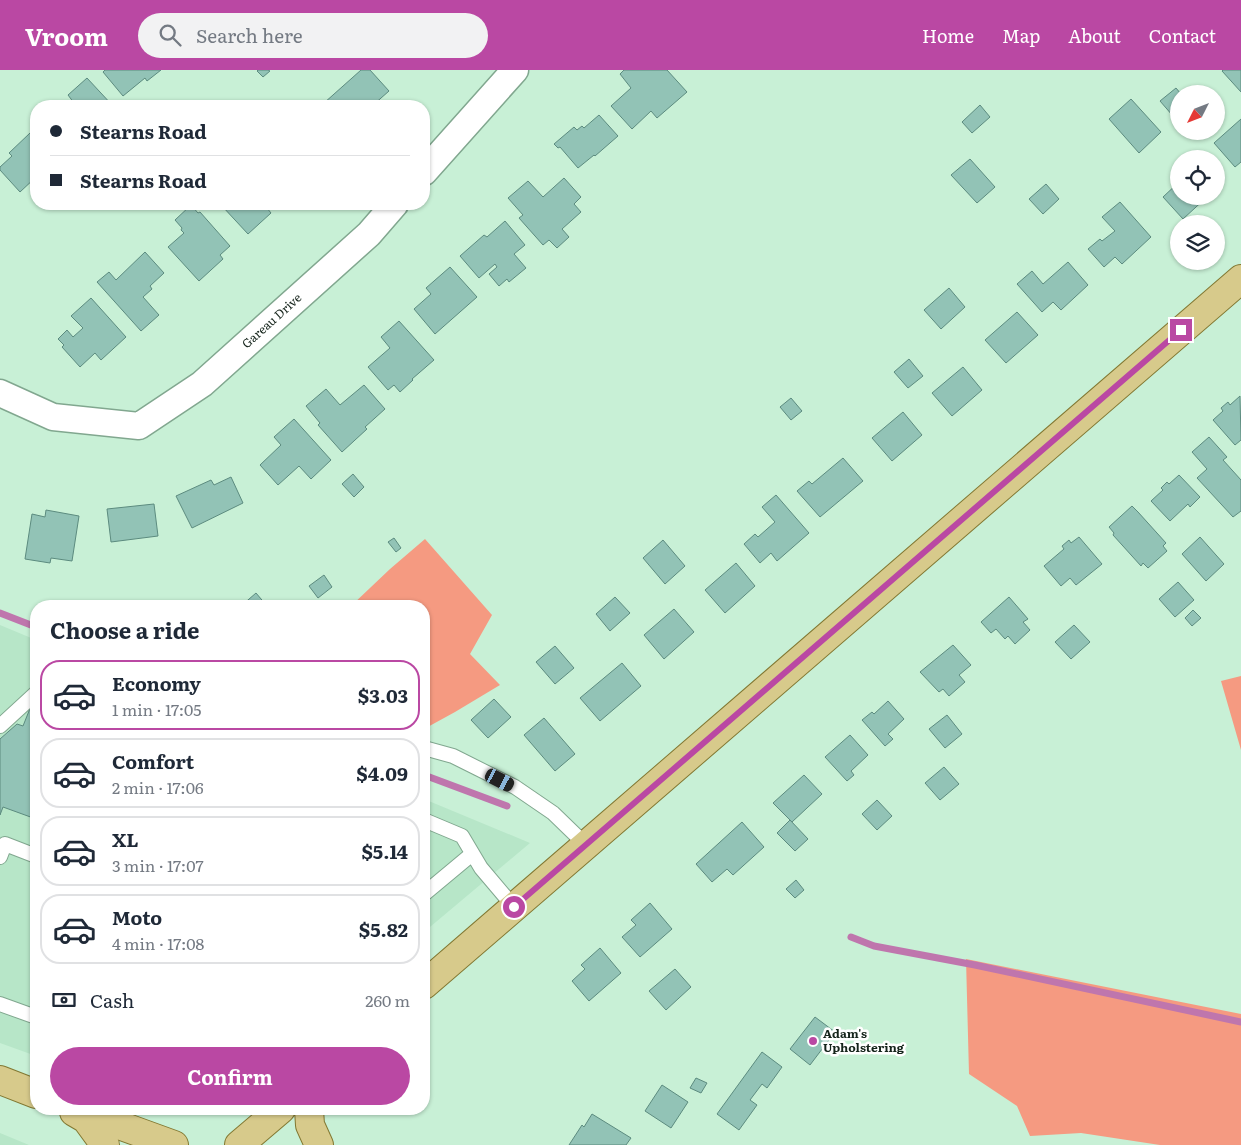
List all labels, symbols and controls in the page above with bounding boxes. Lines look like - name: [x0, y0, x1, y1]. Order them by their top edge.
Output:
- search box: [138, 13, 488, 58]
- text: Vroom: [25, 18, 108, 53]
- icon: search: [156, 21, 184, 49]
- text: Search here: [196, 21, 303, 49]
- text: Home: [922, 22, 974, 49]
- text: Map: [1002, 22, 1040, 49]
- text: About: [1068, 22, 1121, 49]
- text: Contact: [1149, 22, 1216, 49]
- north arrow: [1170, 85, 1225, 140]
- map controls: [1170, 85, 1225, 270]
- text: Stearns Road: [80, 117, 207, 145]
- button: locate: [1170, 150, 1225, 205]
- text: Stearns Road: [80, 166, 207, 194]
- button: layers: [1170, 215, 1225, 270]
- street label: Gareau Drive: [237, 289, 305, 352]
- route end: [1170, 319, 1192, 341]
- text: Choose a ride: [50, 613, 199, 646]
- text: Economy: [112, 669, 201, 697]
- icon: car: [52, 673, 97, 718]
- text: $3.03: [358, 681, 408, 709]
- text: 1 min · 17:05: [112, 697, 201, 721]
- text: Comfort: [112, 747, 194, 775]
- icon: car: [52, 751, 97, 796]
- text: $4.09: [356, 759, 408, 787]
- car: [483, 767, 516, 793]
- text: 2 min · 17:06: [112, 775, 203, 799]
- text: XL: [112, 825, 139, 853]
- icon: car: [52, 829, 97, 874]
- text: $5.14: [361, 837, 408, 865]
- text: 3 min · 17:07: [112, 853, 204, 877]
- route start: [503, 896, 525, 918]
- text: Moto: [112, 903, 162, 931]
- icon: car: [52, 907, 97, 952]
- text: $5.82: [359, 915, 408, 943]
- text: 4 min · 17:08: [112, 931, 204, 955]
- icon: cash: [50, 986, 78, 1014]
- text: Cash: [90, 986, 134, 1014]
- text: 260 m: [365, 988, 410, 1012]
- place label: Adam's Upholstering: [823, 1024, 905, 1056]
- marker: Adam's Upholstering: [807, 1035, 819, 1047]
- button: Confirm: [50, 1047, 410, 1105]

